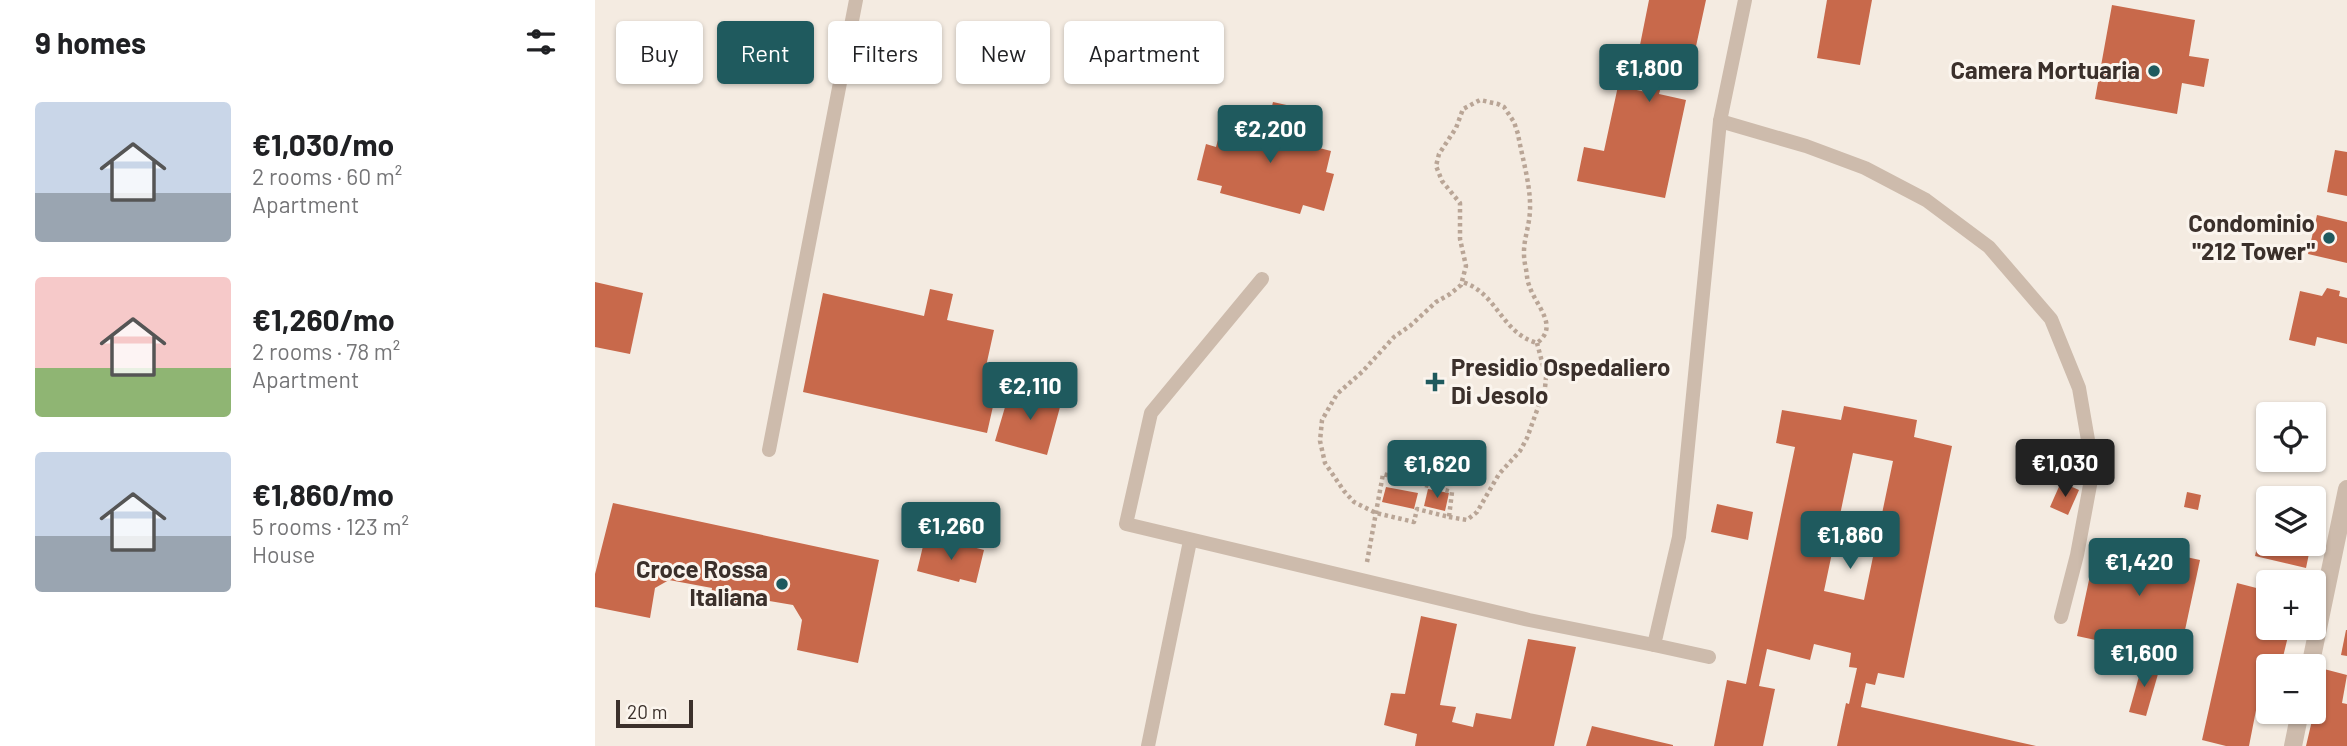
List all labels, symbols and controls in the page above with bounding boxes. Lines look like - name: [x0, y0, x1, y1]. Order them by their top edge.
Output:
- chip: Buy: [616, 21, 703, 84]
- chip: Rent: [717, 21, 814, 84]
- chip: Filters: [828, 21, 942, 84]
- chip: New: [956, 21, 1050, 84]
- chip: Apartment: [1064, 21, 1224, 84]
- icon: filters: [522, 23, 560, 61]
- text: 9 homes: [35, 24, 146, 60]
- pin: €1,800: [1592, 44, 1706, 104]
- text: €1,800: [1615, 53, 1683, 81]
- place label: Camera Mortuaria: [1950, 55, 2140, 84]
- marker: Camera Mortuaria: [2146, 63, 2162, 79]
- pin: €2,200: [1213, 106, 1327, 165]
- text: €2,200: [1234, 114, 1306, 142]
- text: €1,030/mo: [252, 126, 394, 162]
- icon: home: [91, 130, 175, 214]
- text: 2 rooms · 60 m²: [252, 162, 402, 190]
- text: Apartment: [252, 190, 359, 218]
- place label: Condominio "212 Tower": [2188, 208, 2315, 265]
- marker: Condominio "212 Tower": [2321, 230, 2337, 246]
- text: €1,260/mo: [252, 301, 395, 337]
- icon: home: [91, 305, 175, 389]
- text: 2 rooms · 78 m²: [252, 337, 400, 365]
- place label: Presidio Ospedaliero Di Jesolo: [1451, 352, 1670, 409]
- pin: €2,110: [973, 362, 1087, 422]
- text: Apartment: [252, 365, 359, 393]
- text: €2,110: [998, 371, 1062, 399]
- marker: Presidio Ospedaliero Di Jesolo: [1425, 372, 1445, 392]
- map controls: [2256, 402, 2326, 724]
- button: locate: [2256, 402, 2326, 472]
- pin: €1,620: [1380, 440, 1494, 500]
- pin: €1,030: [2008, 440, 2122, 499]
- text: €1,030: [2032, 448, 2098, 476]
- text: €1,620: [1403, 449, 1471, 477]
- text: €1,860/mo: [252, 476, 394, 512]
- icon: home: [91, 480, 175, 564]
- button: layers: [2256, 486, 2326, 556]
- pin: €1,260: [894, 503, 1008, 562]
- text: €1,260: [917, 511, 985, 539]
- text: 5 rooms · 123 m²: [252, 512, 409, 540]
- pin: €1,860: [1793, 512, 1907, 571]
- text: €1,860: [1817, 520, 1883, 548]
- pin: €1,420: [2082, 538, 2196, 598]
- text: House: [252, 540, 315, 568]
- text: €1,420: [2105, 547, 2173, 575]
- place label: Croce Rossa Italiana: [636, 554, 768, 611]
- button: +: [2256, 570, 2326, 640]
- marker: Croce Rossa Italiana: [774, 576, 790, 592]
- pin: €1,600: [2087, 630, 2201, 689]
- text: €1,600: [2110, 638, 2178, 666]
- button: −: [2256, 654, 2326, 724]
- scale bar: [616, 697, 693, 729]
- text: 20 m: [627, 700, 667, 723]

